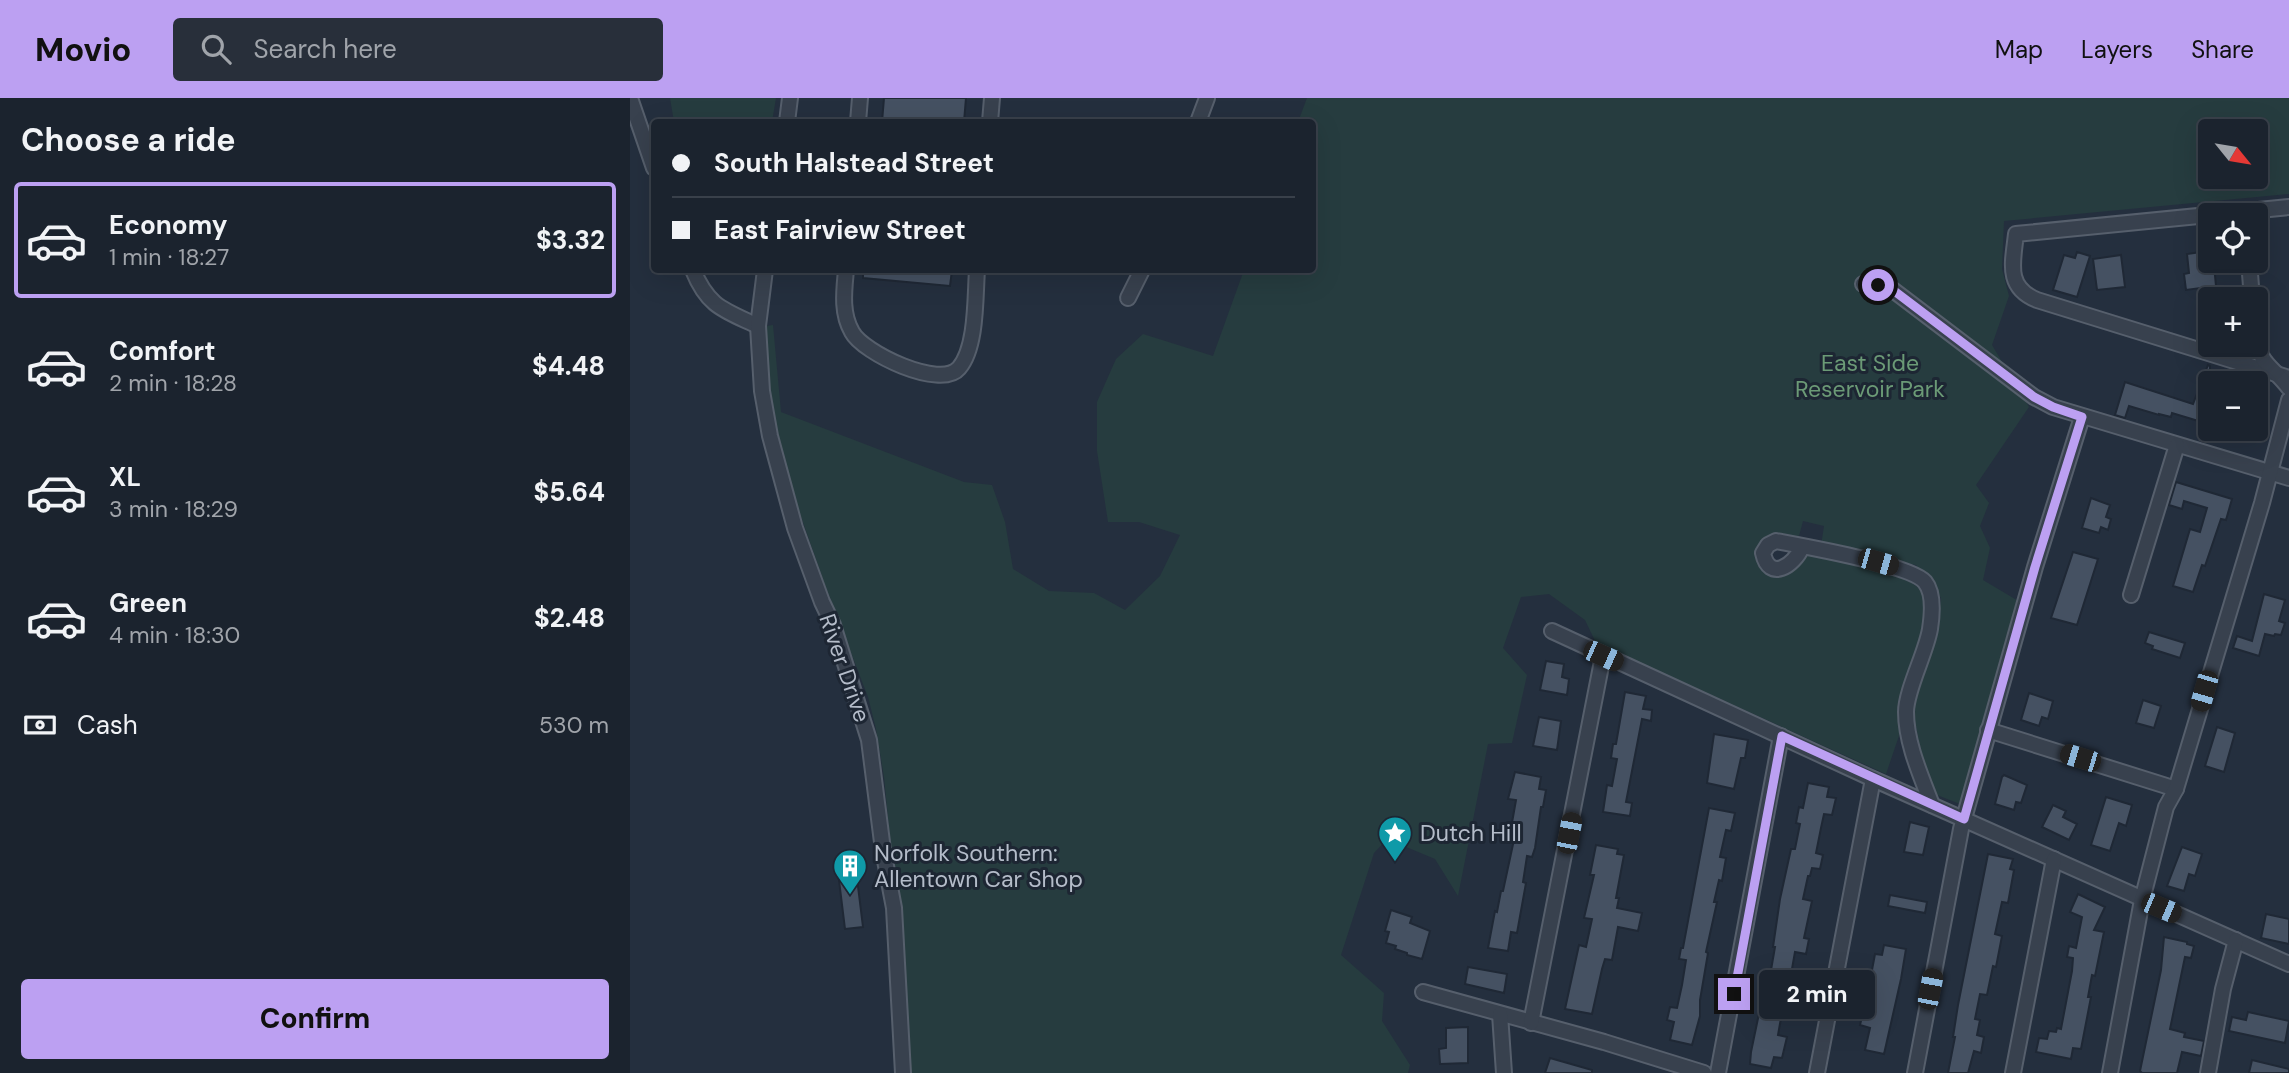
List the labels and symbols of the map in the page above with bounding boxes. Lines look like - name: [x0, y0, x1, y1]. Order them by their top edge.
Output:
- north arrow: [2198, 119, 2268, 189]
- route start: [1862, 269, 1894, 301]
- park label: East Side Reservoir Park: [1795, 348, 1945, 404]
- car: [1855, 546, 1902, 578]
- street label: River Drive: [812, 610, 878, 726]
- car: [1580, 638, 1627, 674]
- car: [2189, 668, 2220, 714]
- car: [2057, 742, 2104, 774]
- car: [1555, 810, 1584, 856]
- place icon: Dutch Hill: [1376, 814, 1414, 863]
- place label: Dutch Hill: [1420, 818, 1522, 848]
- place label: Norfolk Southern: Allentown Car Shop: [874, 838, 1083, 894]
- building icon: Norfolk Southern: Allentown Car Shop: [831, 847, 869, 896]
- car: [2138, 890, 2185, 926]
- car: [1916, 966, 1945, 1012]
- callout: 2 min: [1758, 970, 1874, 1018]
- route end: [1718, 978, 1750, 1010]

